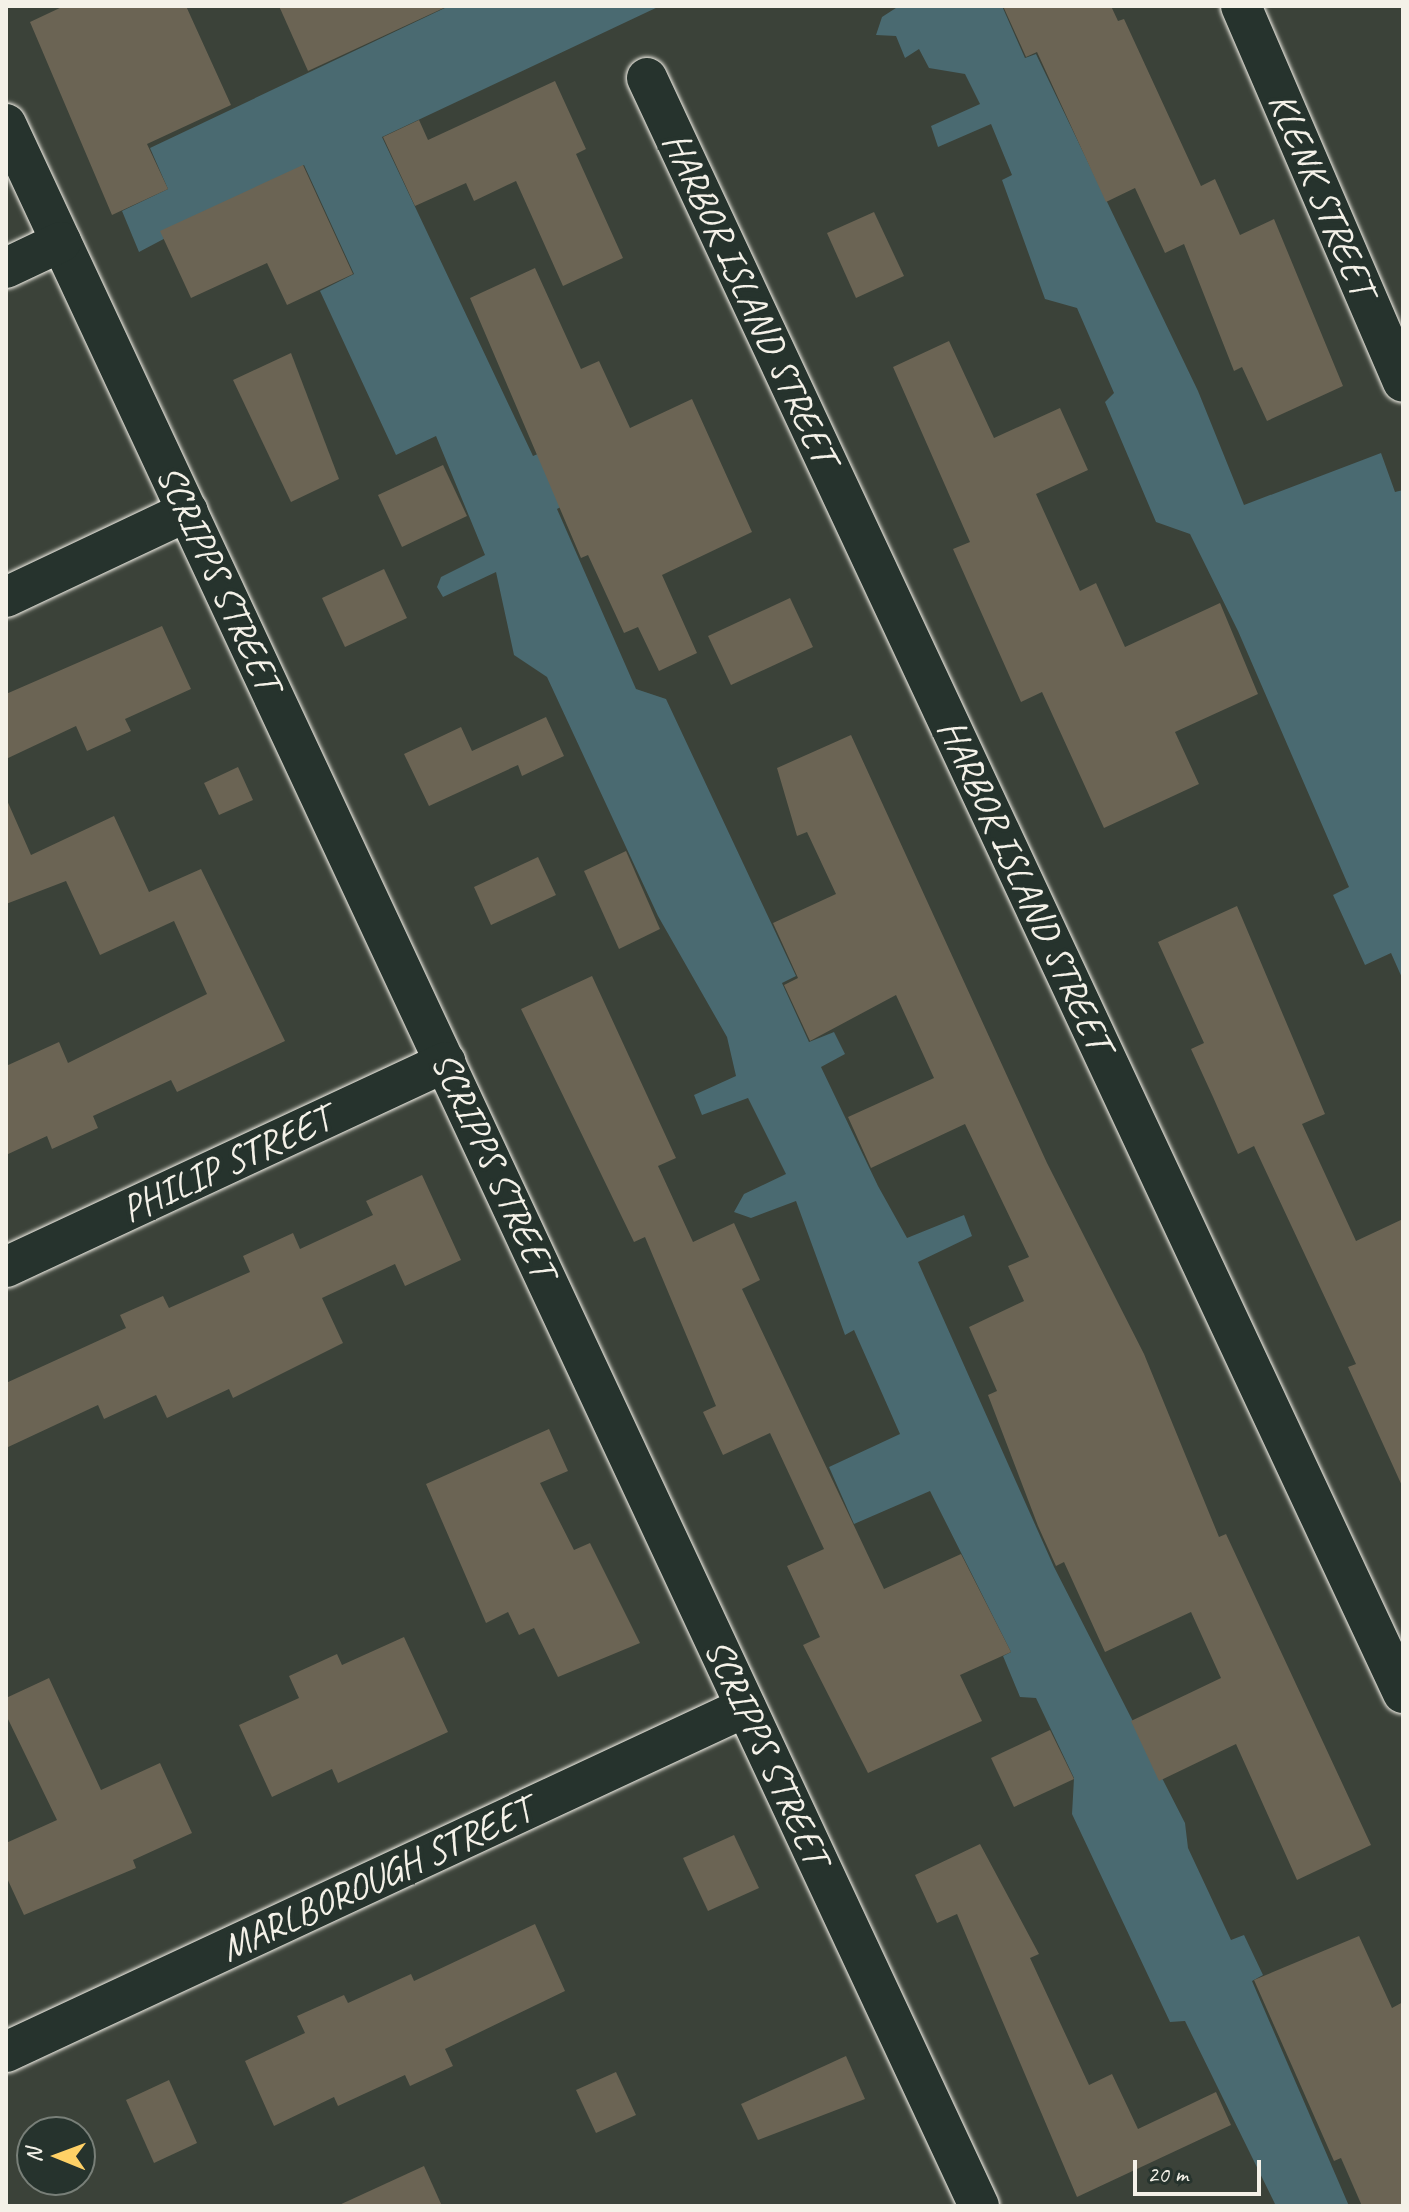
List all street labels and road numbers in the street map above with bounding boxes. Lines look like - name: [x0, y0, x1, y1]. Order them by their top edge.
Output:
- street label: KLENK STREET: [1259, 86, 1385, 302]
- street label: HARBOR ISLAND STREET: [653, 126, 847, 470]
- street label: SCRIPPS STREET: [147, 458, 291, 698]
- street label: HARBOR ISLAND STREET: [928, 713, 1122, 1057]
- street label: SCRIPPS STREET: [422, 1045, 566, 1285]
- street label: PHILIP STREET: [115, 1096, 337, 1232]
- street label: SCRIPPS STREET: [695, 1632, 839, 1872]
- street label: MARLBOROUGH STREET: [213, 1787, 539, 1971]

